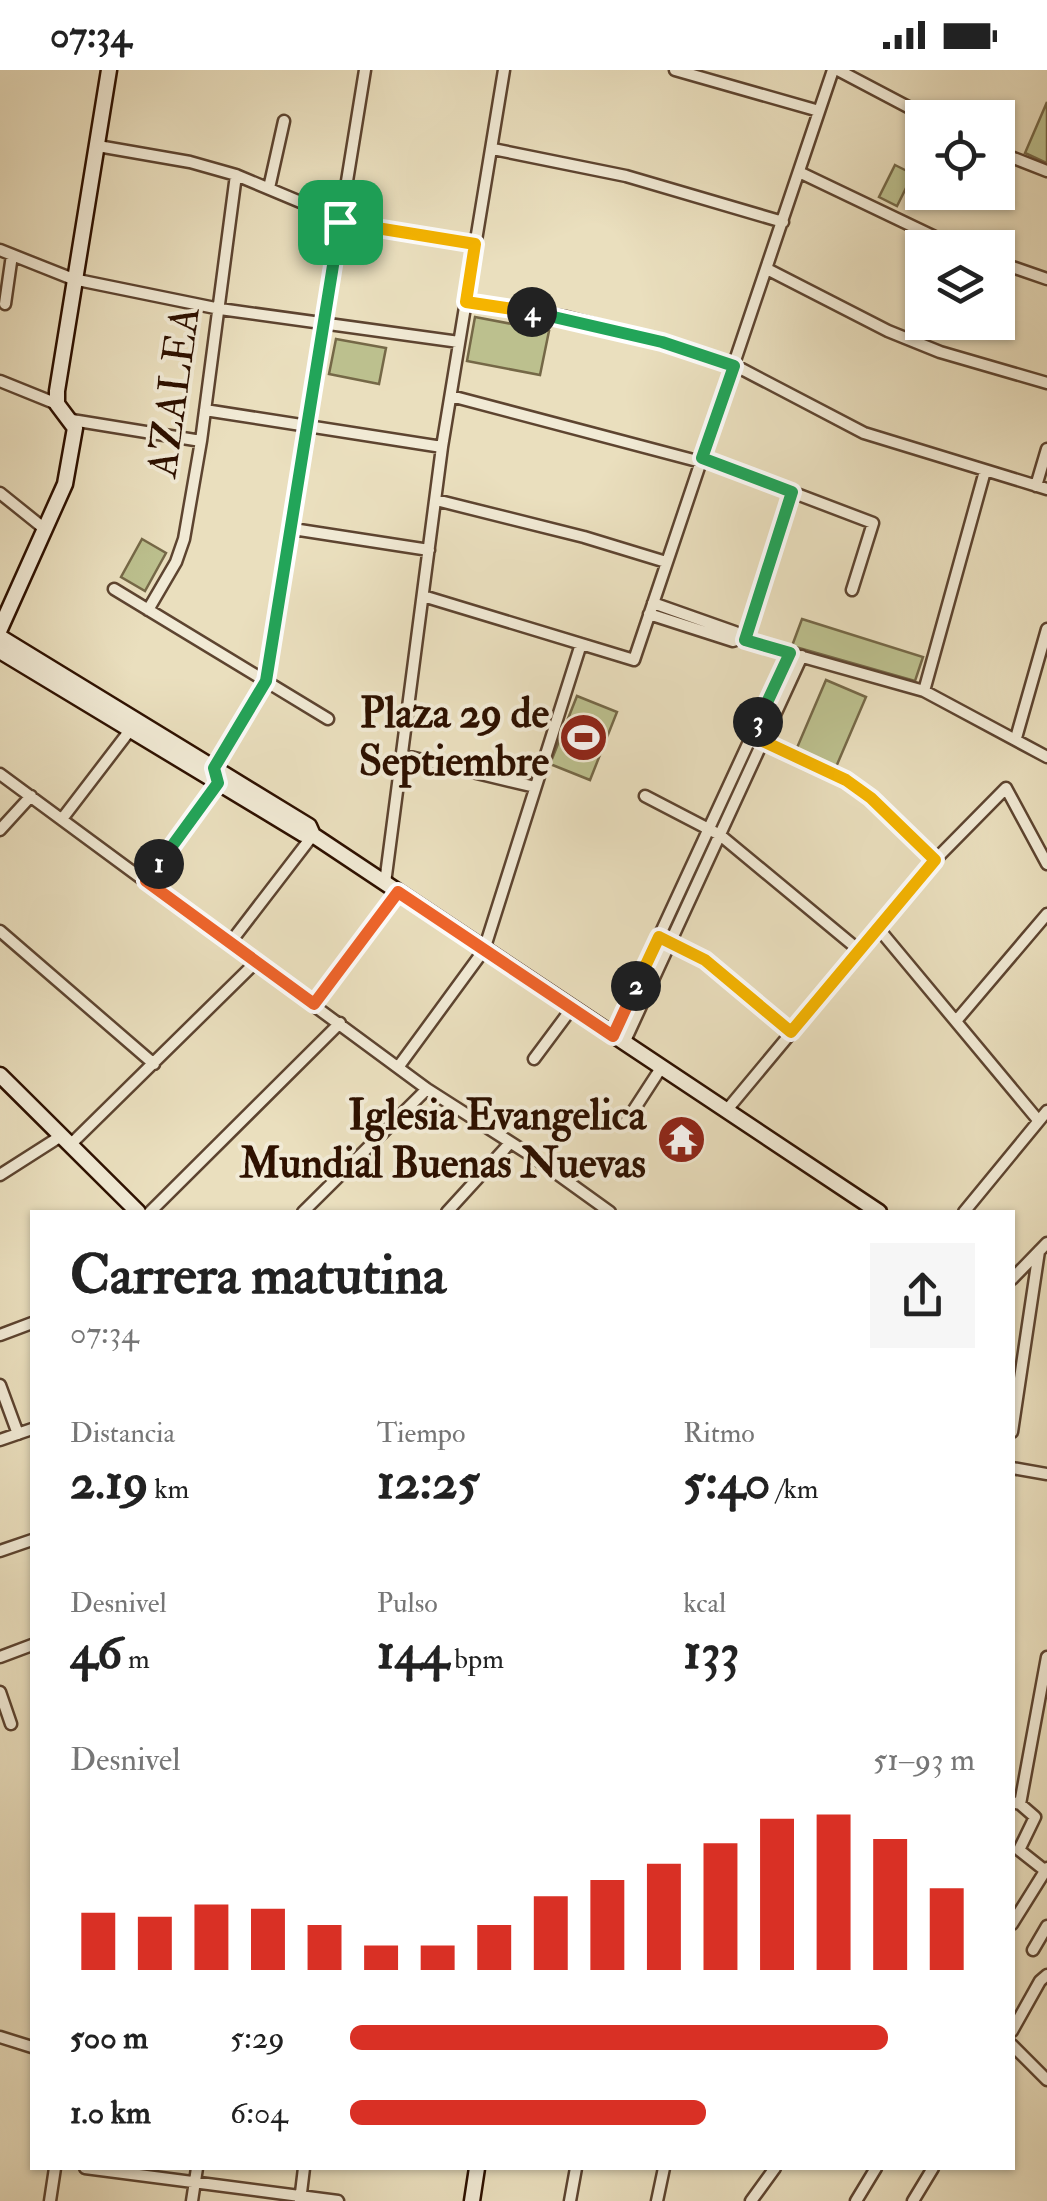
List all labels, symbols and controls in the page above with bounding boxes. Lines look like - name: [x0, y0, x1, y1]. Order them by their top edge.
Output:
- text: 07:34: [50, 11, 131, 59]
- map controls: [905, 100, 1015, 340]
- button: locate: [905, 100, 1015, 210]
- pin: [298, 180, 383, 265]
- icon: arrive: [313, 195, 368, 250]
- button: layers: [905, 230, 1015, 340]
- pin: 4: [507, 287, 557, 337]
- text: 4: [524, 294, 540, 329]
- street label: AZALEA: [136, 303, 212, 482]
- place label: Plaza 29 de Septiembre: [359, 688, 549, 788]
- pin: 3: [733, 697, 783, 747]
- text: 3: [753, 704, 763, 739]
- sports icon: Plaza 29 de Septiembre: [558, 712, 610, 764]
- pin: 1: [134, 839, 184, 889]
- text: 1: [154, 846, 164, 881]
- pin: 2: [611, 961, 661, 1011]
- text: 2: [629, 968, 643, 1003]
- place label: Iglesia Evangelica Mundial Buenas Nuevas: [239, 1090, 648, 1190]
- temple icon: Iglesia Evangelica Mundial Buenas Nuevas: [655, 1114, 707, 1166]
- text: Carrera matutina: [70, 1241, 446, 1310]
- button: share: [870, 1243, 975, 1348]
- text: 07:34: [70, 1313, 138, 1353]
- text: Distancia: [70, 1416, 175, 1451]
- text: Tiempo: [377, 1416, 465, 1451]
- text: Ritmo: [683, 1416, 755, 1451]
- text: 2.19: [70, 1451, 148, 1514]
- text: 12:25: [377, 1451, 479, 1514]
- text: 5:40: [683, 1451, 770, 1514]
- text: km: [148, 1472, 189, 1507]
- text: /km: [770, 1472, 819, 1507]
- text: Desnivel: [70, 1586, 167, 1621]
- text: Pulso: [377, 1586, 438, 1621]
- text: kcal: [683, 1586, 726, 1621]
- text: 46: [70, 1621, 122, 1684]
- text: 144: [377, 1621, 448, 1684]
- text: 133: [683, 1621, 740, 1684]
- text: m: [122, 1642, 150, 1677]
- text: bpm: [448, 1642, 504, 1677]
- text: Desnivel: [70, 1740, 180, 1780]
- text: 51–93 m: [873, 1740, 975, 1780]
- text: 500 m: [70, 2018, 148, 2058]
- text: 5:29: [230, 2018, 285, 2058]
- text: 1.0 km: [70, 2093, 151, 2133]
- text: 6:04: [230, 2093, 288, 2133]

